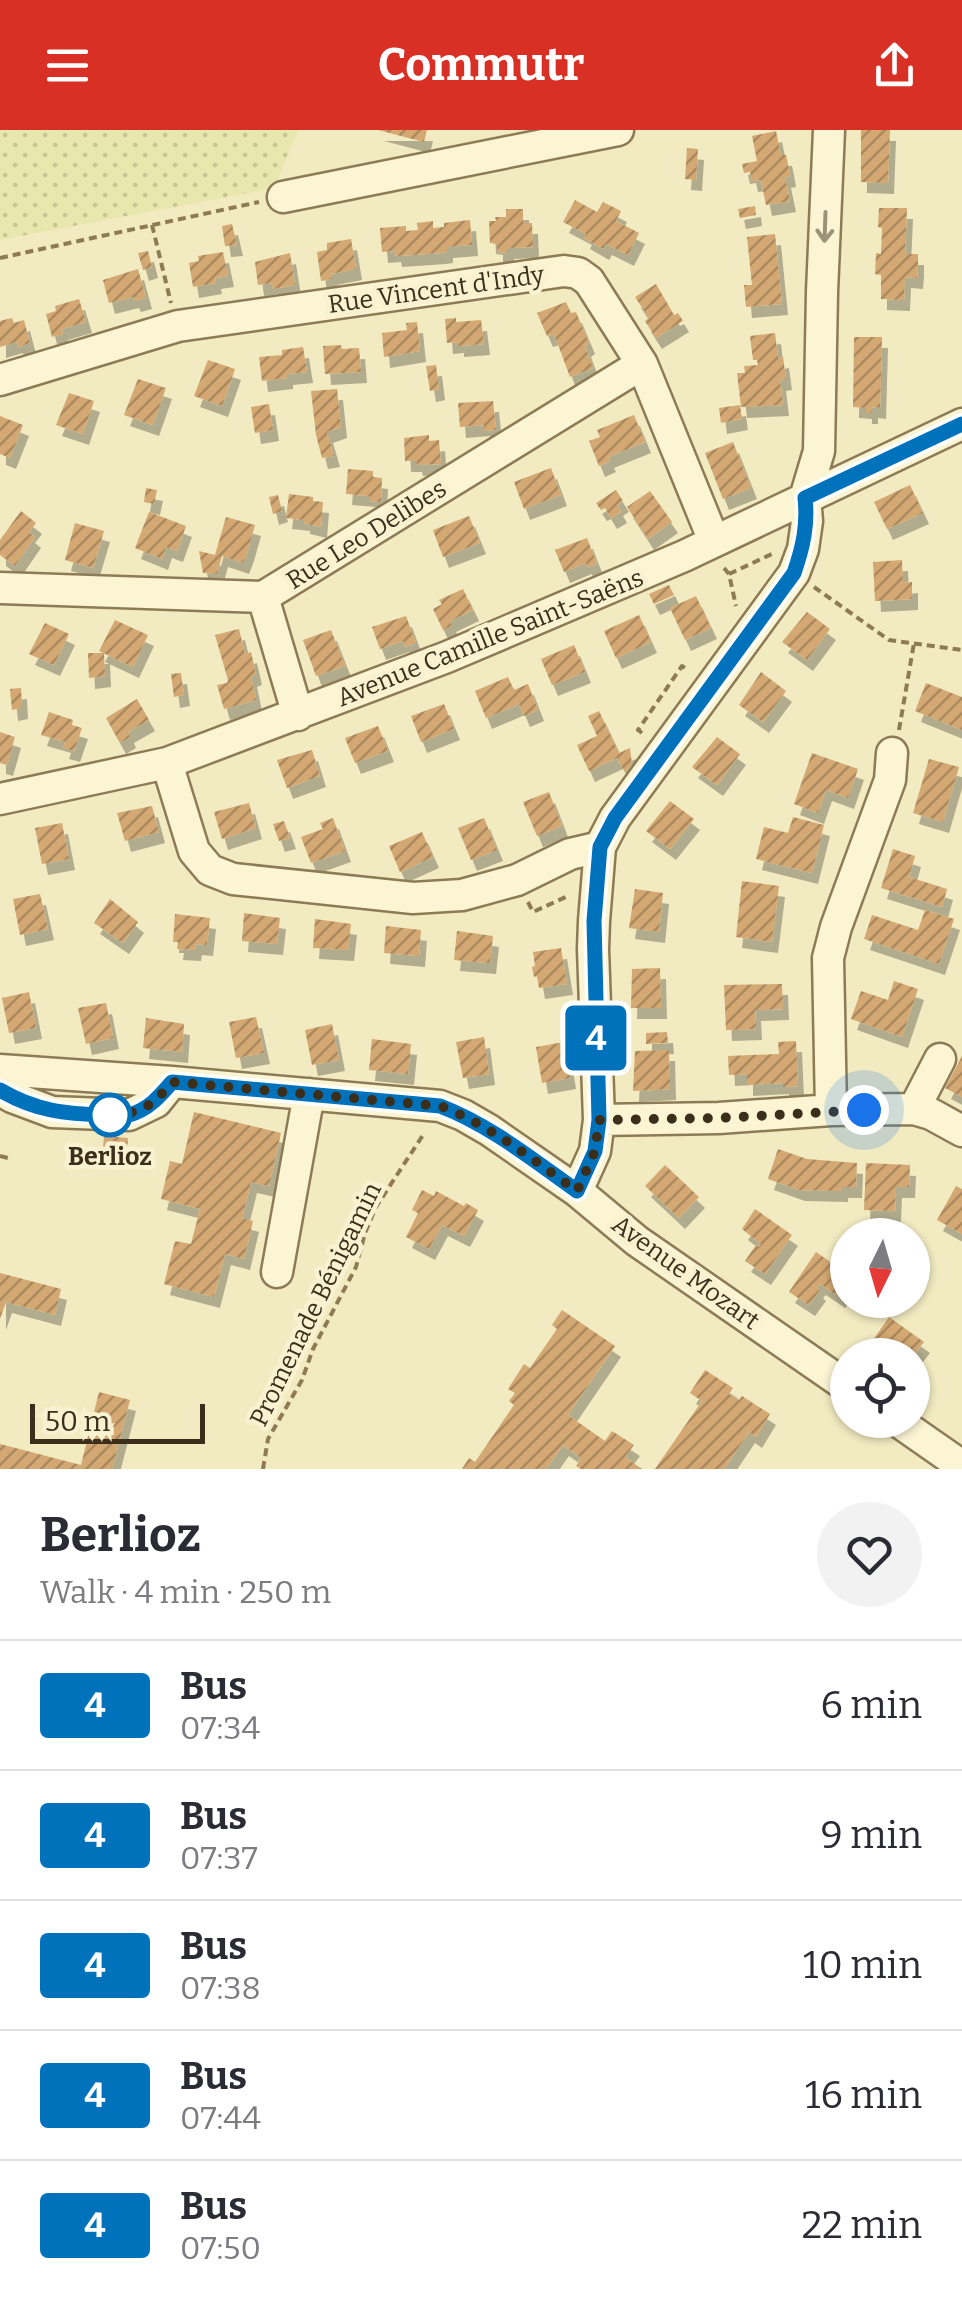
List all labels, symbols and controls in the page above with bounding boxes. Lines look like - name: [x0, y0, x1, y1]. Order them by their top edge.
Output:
- icon: menu: [40, 38, 95, 93]
- text: Commutr: [378, 38, 584, 92]
- icon: share: [867, 38, 922, 93]
- one-way arrow: [815, 211, 834, 243]
- street label: Rue Vincent d'Indy: [326, 260, 547, 320]
- street label: Rue Leo Delibes: [281, 474, 452, 596]
- street label: Avenue Camille Saint-Saëns: [333, 563, 648, 713]
- line badge: 4: [564, 1006, 628, 1070]
- text: 4: [585, 1017, 607, 1059]
- your location: [839, 1085, 889, 1135]
- marker: Berlioz: [89, 1094, 131, 1136]
- place label: Berlioz: [68, 1142, 152, 1172]
- street label: Promenade Bénigamin: [244, 1178, 388, 1431]
- street label: Avenue Mozart: [606, 1209, 765, 1336]
- north arrow: [830, 1218, 930, 1318]
- map controls: [830, 1218, 930, 1438]
- button: locate: [830, 1338, 930, 1438]
- scale bar: [30, 1399, 205, 1444]
- text: 50 m: [45, 1405, 110, 1438]
- button: heart: [817, 1502, 922, 1607]
- text: Berlioz: [40, 1506, 201, 1564]
- text: Walk · 4 min · 250 m: [40, 1573, 331, 1611]
- text: Bus: [180, 1663, 247, 1709]
- text: 6 min: [820, 1682, 922, 1728]
- text: 4: [84, 1684, 106, 1726]
- text: 07:34: [180, 1709, 260, 1747]
- text: Bus: [180, 1793, 247, 1839]
- text: 9 min: [821, 1812, 922, 1858]
- text: 4: [84, 1814, 106, 1856]
- text: 07:37: [180, 1839, 258, 1877]
- text: Bus: [180, 1923, 247, 1969]
- text: 10 min: [803, 1942, 922, 1988]
- text: 4: [84, 1944, 106, 1986]
- text: 07:38: [180, 1969, 261, 2007]
- text: Bus: [180, 2053, 247, 2099]
- text: 16 min: [805, 2072, 922, 2118]
- text: 4: [84, 2074, 106, 2116]
- text: 07:44: [180, 2099, 261, 2137]
- text: Bus: [180, 2183, 247, 2229]
- text: 22 min: [801, 2202, 922, 2248]
- text: 4: [84, 2204, 106, 2246]
- text: 07:50: [180, 2229, 261, 2267]

